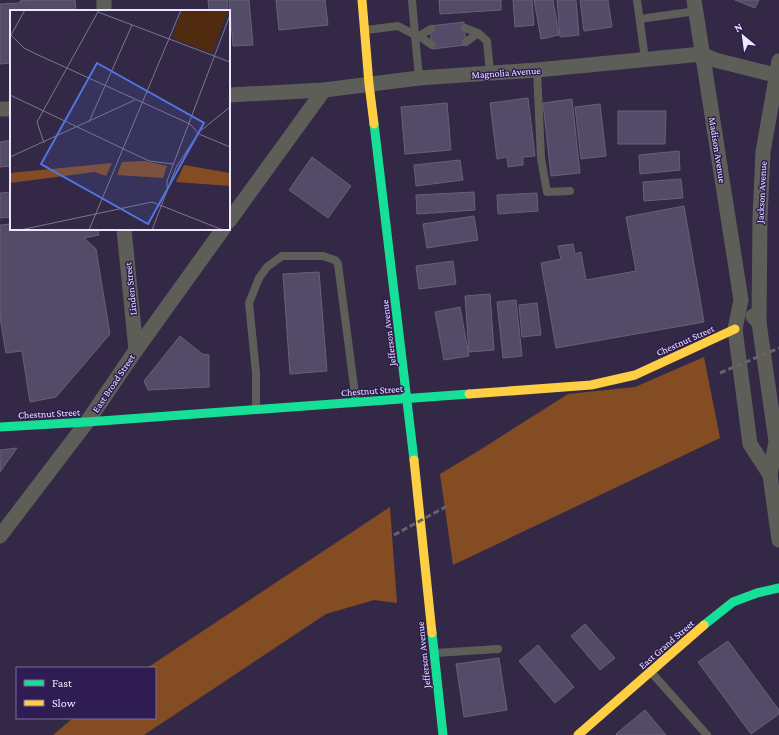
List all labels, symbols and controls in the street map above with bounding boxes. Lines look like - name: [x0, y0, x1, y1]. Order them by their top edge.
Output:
- inset map: [10, 10, 230, 230]
- north arrow: [723, 16, 763, 56]
- text: N: [732, 20, 745, 34]
- street label: Magnolia Avenue: [471, 65, 542, 80]
- street label: Madison Avenue: [707, 116, 728, 184]
- street label: Jackson Avenue: [754, 160, 769, 224]
- street label: Linden Street: [122, 261, 139, 316]
- street label: Jefferson Avenue: [379, 299, 398, 368]
- street label: Chestnut Street: [655, 323, 716, 358]
- street label: East Broad Street: [90, 351, 137, 415]
- street label: Chestnut Street: [341, 383, 404, 398]
- street label: Chestnut Street: [18, 406, 81, 421]
- street label: East Grand Street: [637, 617, 697, 671]
- street label: Jefferson Avenue: [414, 621, 433, 690]
- legend: [16, 667, 156, 719]
- text: Fast: [52, 676, 73, 690]
- text: Slow: [52, 696, 76, 710]

